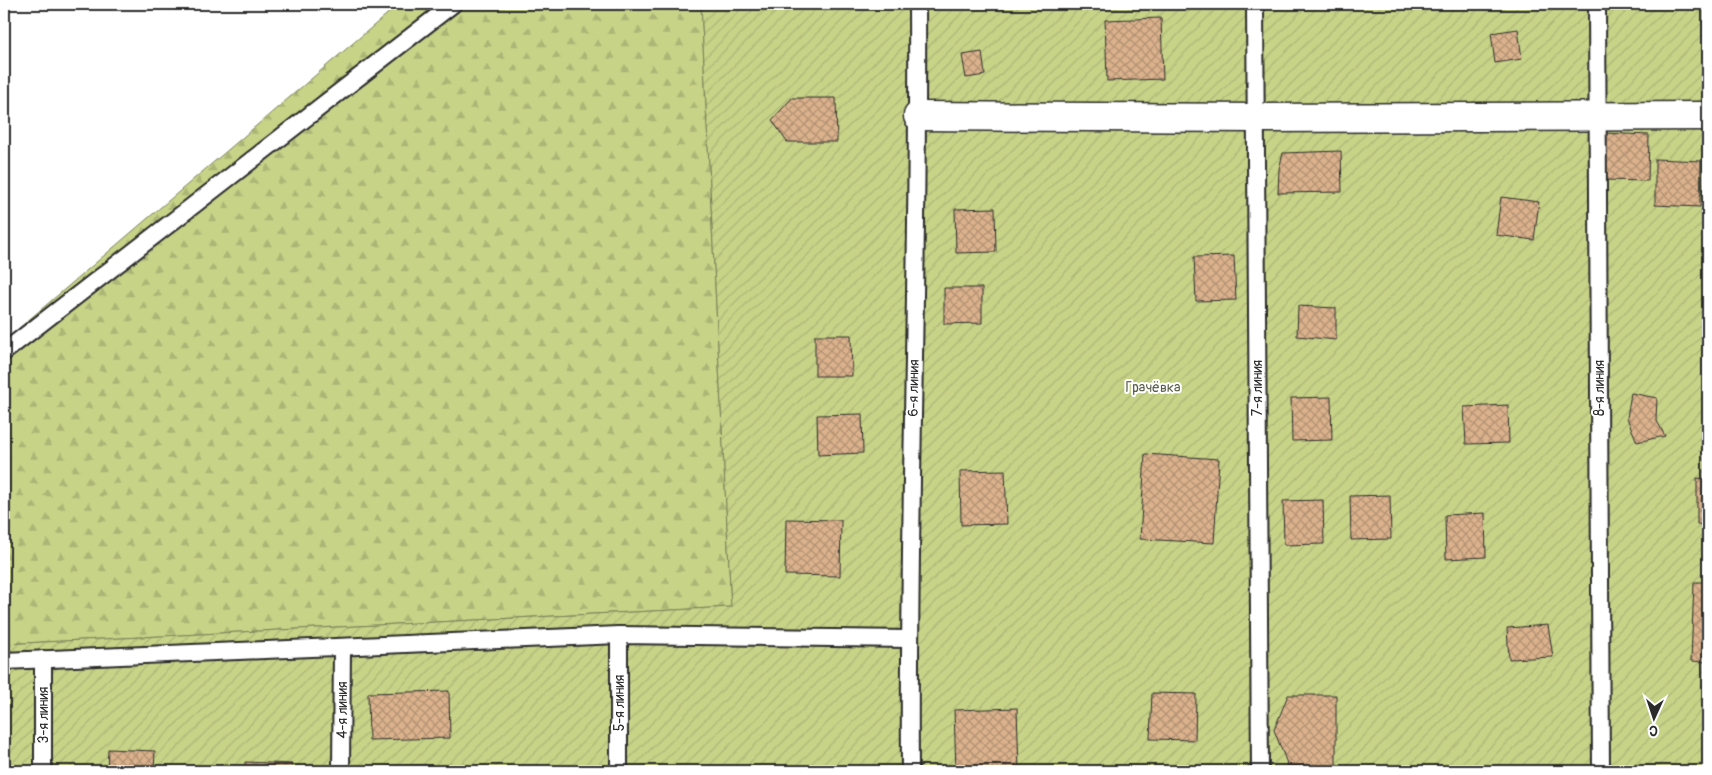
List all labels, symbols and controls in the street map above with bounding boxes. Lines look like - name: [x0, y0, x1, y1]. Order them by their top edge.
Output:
- street label: 6-я линия: [905, 359, 922, 417]
- street label: 7-я линия: [1249, 360, 1266, 416]
- street label: 8-я линия: [1591, 360, 1608, 416]
- park label: Грачёвка: [1125, 379, 1181, 396]
- street label: 5-я линия: [611, 675, 628, 731]
- street label: 4-я линия: [334, 681, 351, 739]
- street label: 3-я линия: [35, 687, 52, 743]
- north arrow: [1630, 692, 1680, 742]
- text: С: [1648, 722, 1658, 739]

